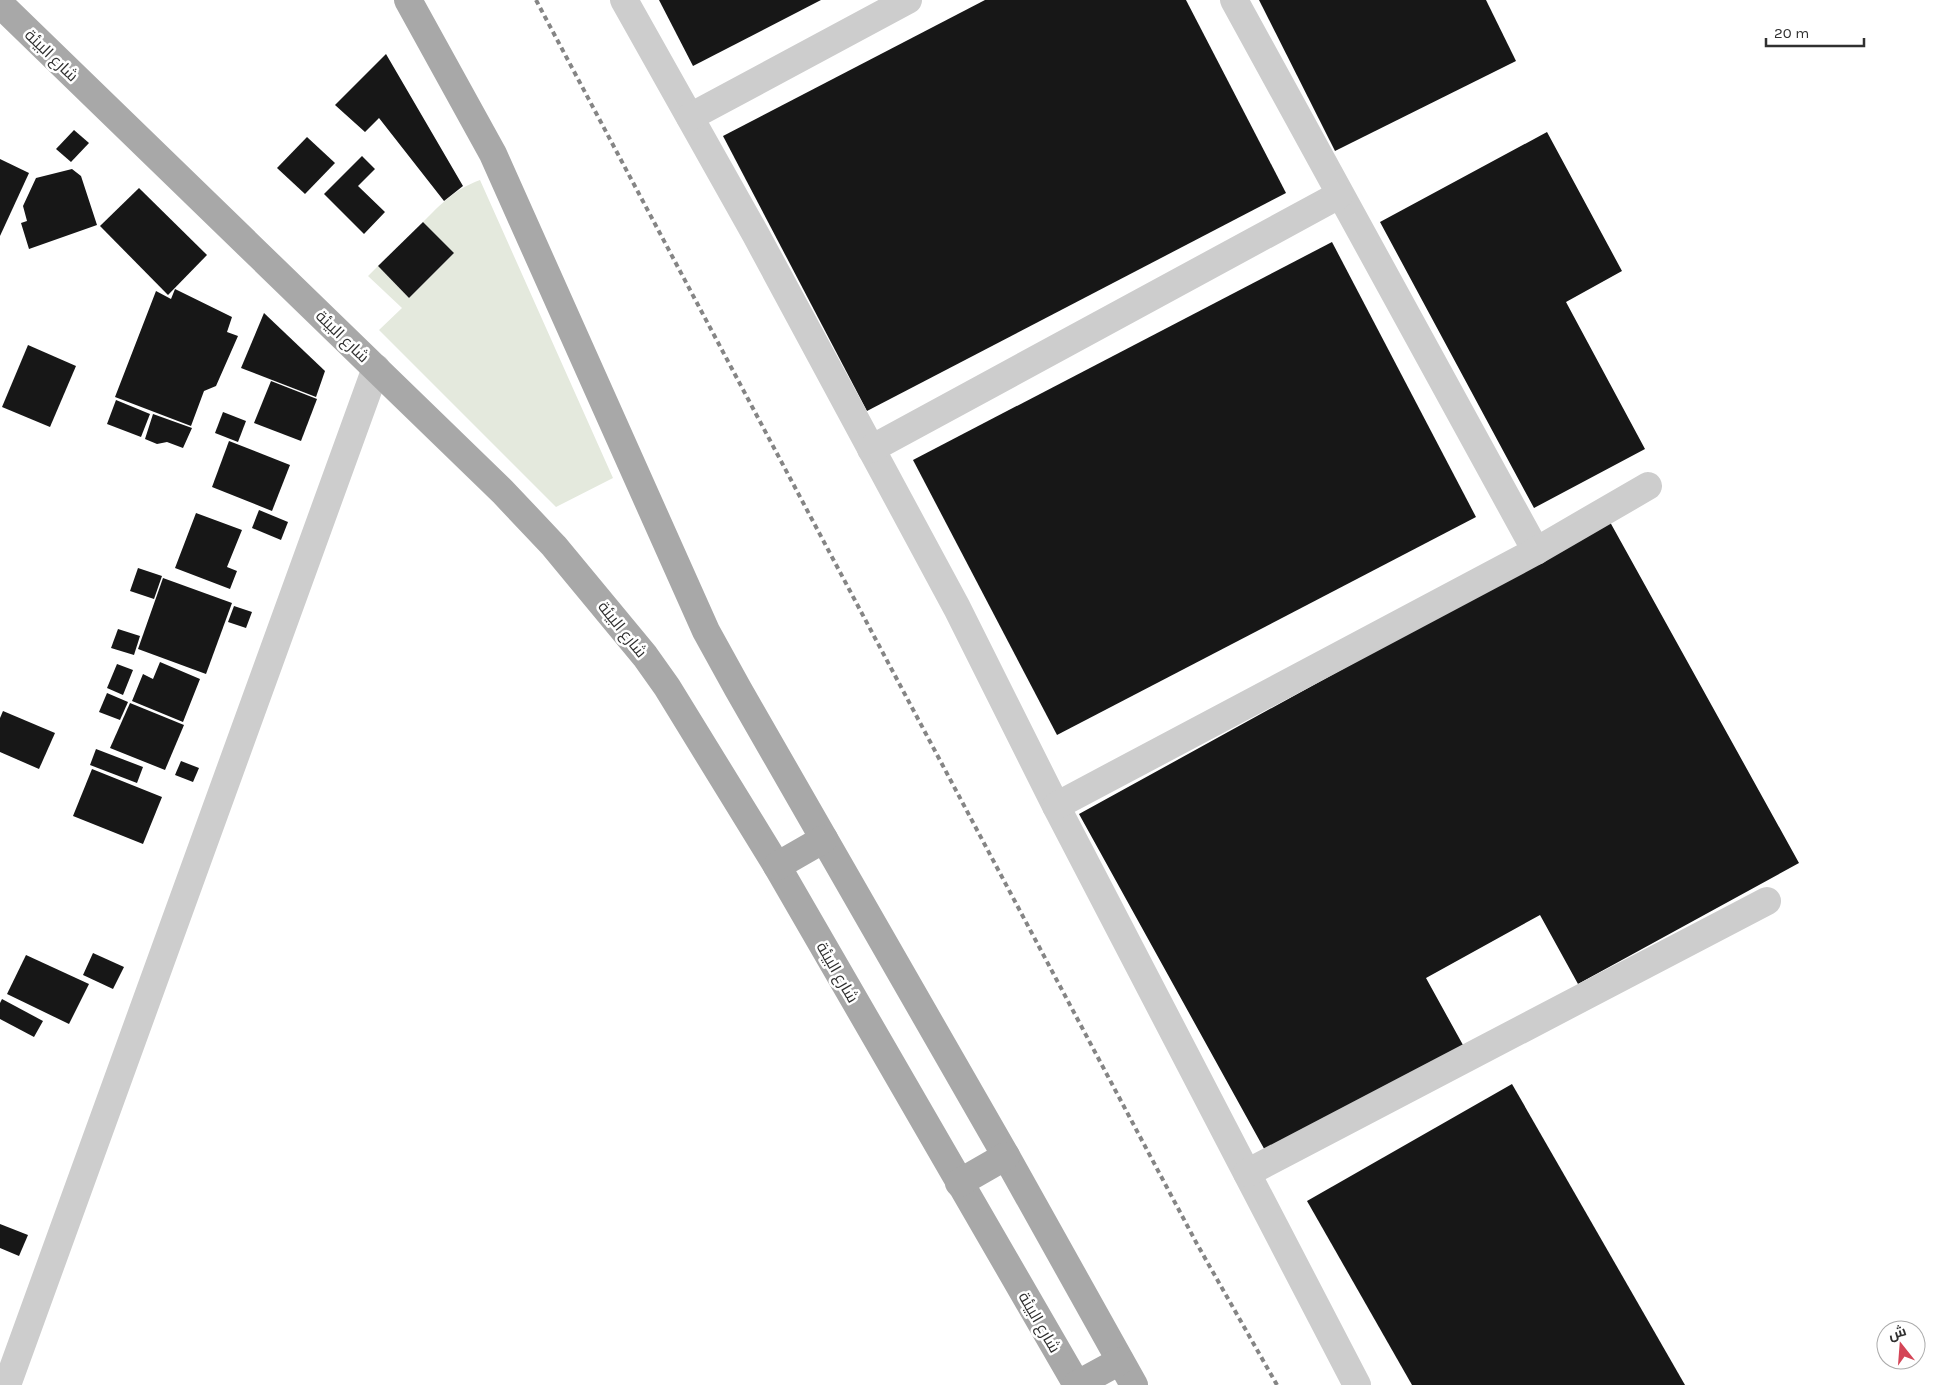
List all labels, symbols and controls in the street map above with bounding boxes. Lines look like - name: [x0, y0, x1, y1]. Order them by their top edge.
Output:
- scale bar: [1766, 15, 1864, 47]
- text: 20 m: [1774, 24, 1809, 42]
- street label: شارع البيئة: [20, 25, 82, 87]
- street label: شارع البيئة: [311, 306, 373, 368]
- street label: شارع البيئة: [593, 597, 651, 663]
- street label: شارع البيئة: [811, 939, 863, 1007]
- street label: شارع البيئة: [1013, 1289, 1065, 1357]
- north arrow: [1876, 1320, 1926, 1370]
- text: ش: [1886, 1322, 1908, 1344]

